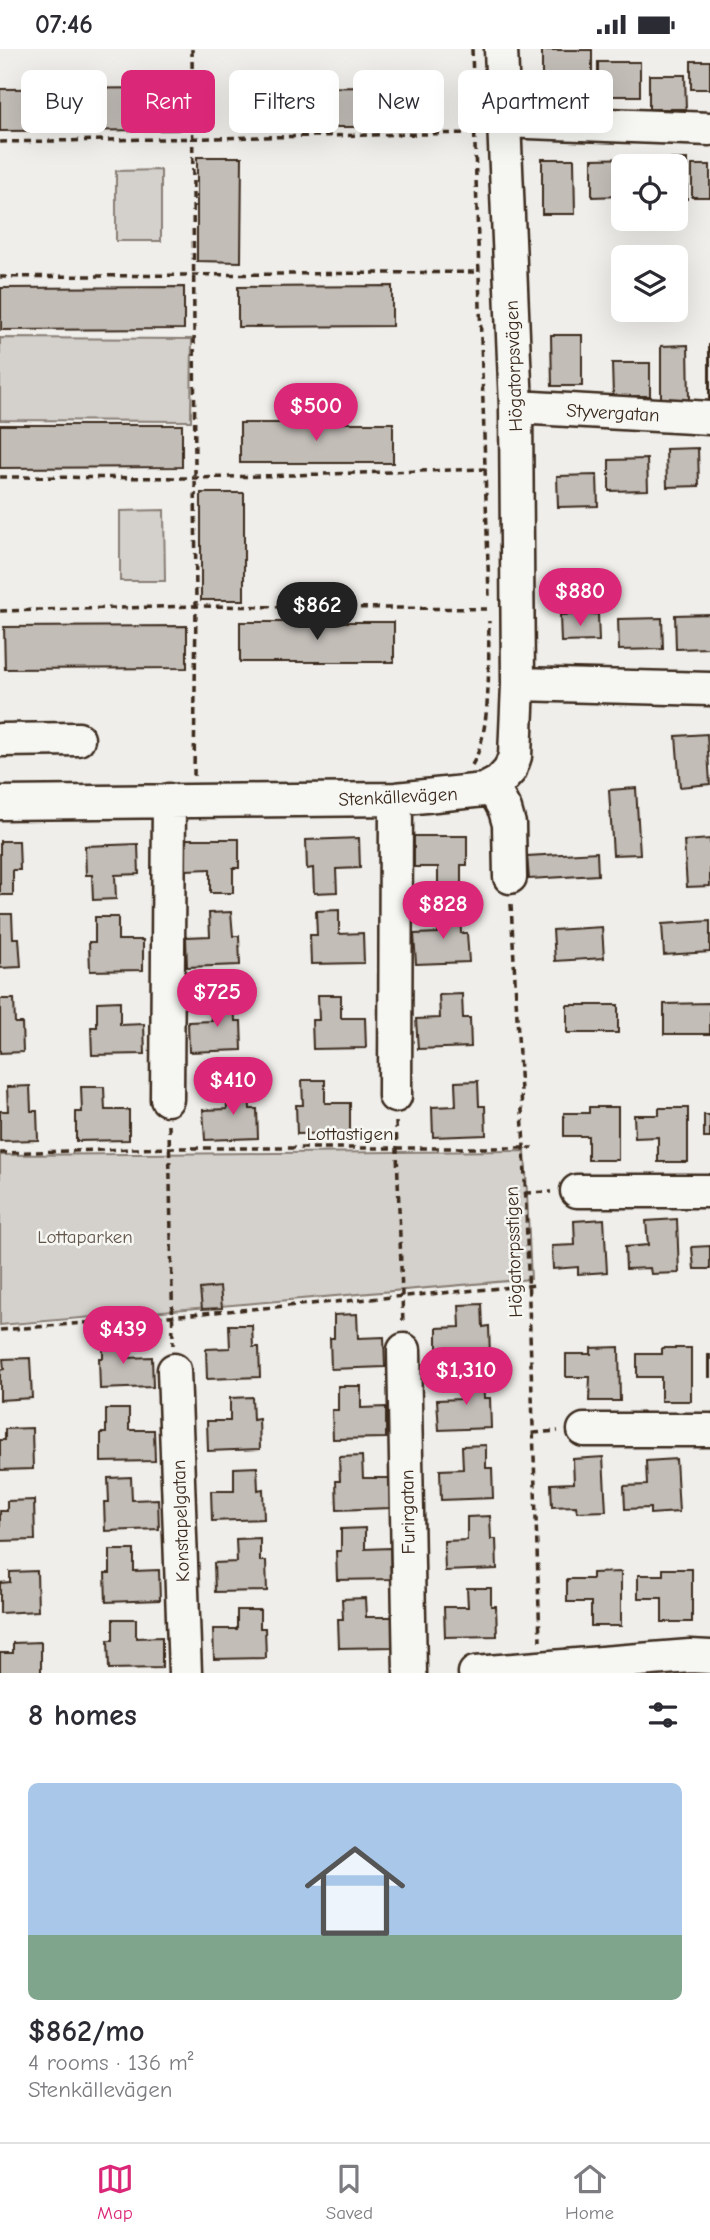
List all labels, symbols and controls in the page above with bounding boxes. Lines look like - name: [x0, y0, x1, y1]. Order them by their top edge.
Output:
- text: 07:46: [35, 10, 93, 40]
- chip: Buy: [21, 70, 107, 133]
- chip: Rent: [121, 70, 215, 133]
- chip: Filters: [229, 70, 339, 133]
- chip: New: [353, 70, 444, 133]
- chip: Apartment: [458, 70, 613, 133]
- map controls: [611, 154, 688, 322]
- button: locate: [611, 154, 688, 231]
- button: layers: [611, 245, 688, 322]
- street label: Högatorpsvägen: [501, 300, 527, 432]
- pin: $500: [275, 383, 357, 443]
- text: $500: [290, 392, 342, 419]
- street label: Styvergatan: [566, 400, 660, 426]
- pin: $880: [539, 569, 621, 628]
- text: $880: [555, 577, 605, 604]
- pin: $862: [276, 583, 358, 642]
- text: $862: [292, 591, 342, 618]
- street label: Stenkällevägen: [338, 783, 458, 811]
- pin: $828: [402, 881, 484, 941]
- text: $828: [419, 890, 467, 917]
- pin: $725: [176, 969, 258, 1029]
- text: $725: [193, 978, 241, 1005]
- pin: $410: [192, 1058, 274, 1117]
- text: $410: [210, 1066, 256, 1093]
- street label: Lottastigen: [307, 1123, 393, 1145]
- street label: Högatorpsstigen: [501, 1186, 527, 1318]
- park label: Lottaparken: [37, 1226, 133, 1248]
- pin: $439: [82, 1307, 164, 1366]
- text: $439: [99, 1315, 147, 1342]
- pin: $1,310: [409, 1347, 523, 1407]
- text: $1,310: [436, 1356, 496, 1383]
- street label: Konstapelgatan: [168, 1459, 194, 1583]
- street label: Furirgatan: [396, 1470, 420, 1554]
- icon: filters: [644, 1696, 682, 1734]
- text: 8 homes: [28, 1698, 137, 1733]
- icon: home: [292, 1828, 418, 1954]
- text: $862/mo: [28, 2014, 145, 2049]
- text: 4 rooms · 136 m²: [28, 2049, 194, 2076]
- text: Stenkällevägen: [28, 2076, 172, 2103]
- tab: Map: [96, 2160, 134, 2224]
- tab: Saved: [326, 2160, 373, 2224]
- tab: Home: [565, 2160, 614, 2224]

